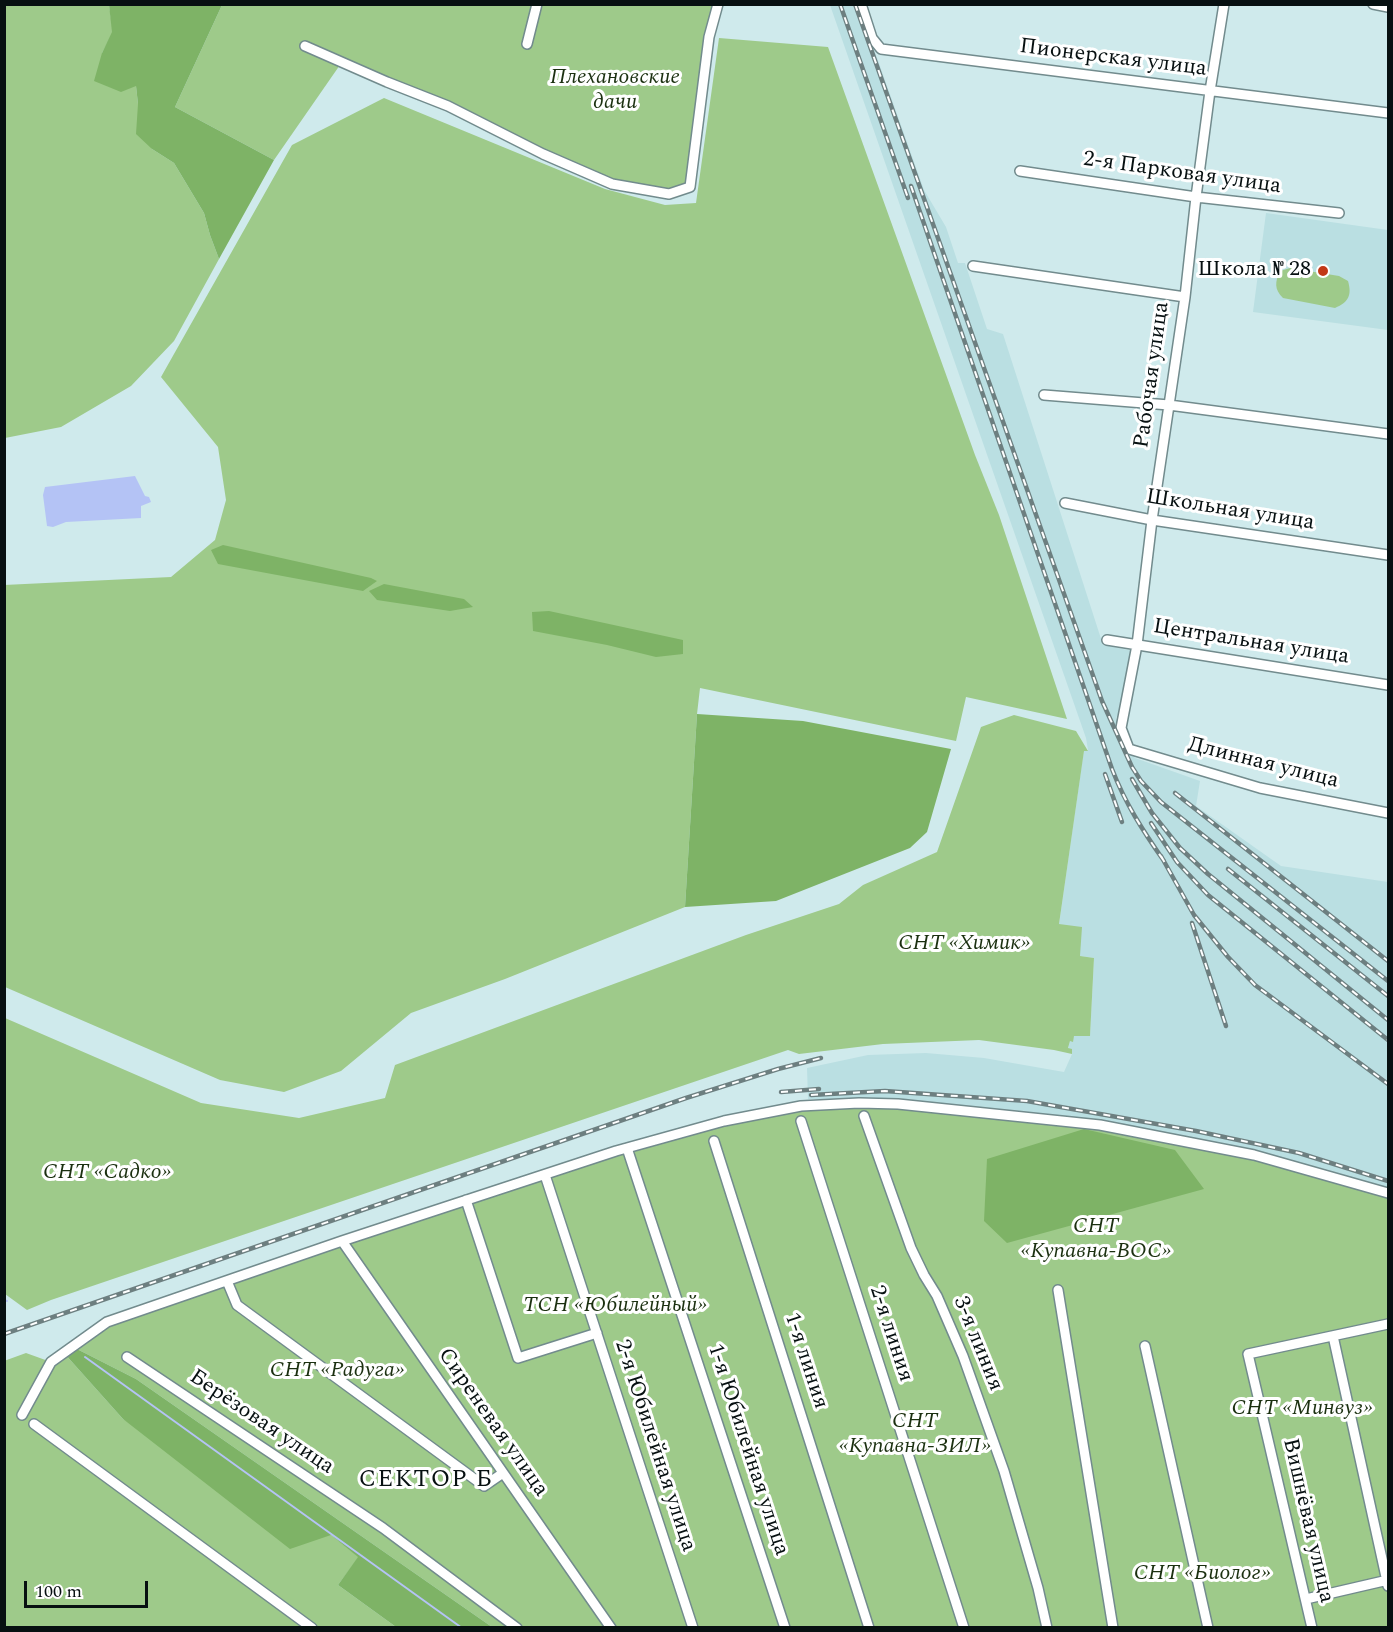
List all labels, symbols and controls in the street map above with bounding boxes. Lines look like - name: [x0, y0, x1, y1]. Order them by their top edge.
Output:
- street label: Пионерская улица: [1018, 34, 1208, 84]
- park label: Плехановские дачи: [550, 66, 680, 118]
- street label: 2-я Парковая улица: [1081, 147, 1283, 201]
- place label: Школа № 28: [1197, 258, 1311, 284]
- marker: Школа № 28: [1316, 264, 1330, 278]
- street label: Рабочая улица: [1130, 300, 1176, 450]
- street label: Школьная улица: [1144, 485, 1316, 537]
- street label: Центральная улица: [1151, 614, 1351, 672]
- street label: Длинная улица: [1185, 733, 1341, 795]
- park label: СНТ «Химик»: [898, 932, 1030, 958]
- park label: СНТ «Садко»: [43, 1161, 171, 1187]
- park label: СНТ «Купавна-ВОС»: [1021, 1215, 1171, 1266]
- street label: 2-я линия: [862, 1283, 918, 1385]
- street label: 3-я линия: [946, 1293, 1008, 1395]
- park label: ТСН «Юбилейный»: [523, 1294, 707, 1320]
- street label: 1-я линия: [777, 1310, 833, 1412]
- street label: 2-я Юбилейная улица: [607, 1337, 701, 1555]
- street label: 1-я Юбилейная улица: [700, 1341, 794, 1559]
- street label: Сиреневая улица: [431, 1344, 553, 1502]
- park label: СНТ «Радуга»: [270, 1359, 404, 1385]
- street label: Берёзовая улица: [183, 1365, 339, 1481]
- park label: СНТ «Минвуз»: [1231, 1397, 1373, 1423]
- park label: СНТ «Купавна-ЗИЛ»: [839, 1410, 991, 1462]
- street label: Вишнёвая улица: [1275, 1436, 1339, 1606]
- district label: СЕКТОР Б: [359, 1467, 493, 1495]
- park label: СНТ «Биолог»: [1134, 1562, 1270, 1588]
- scale bar: [27, 1569, 152, 1607]
- text: 100 m: [35, 1578, 82, 1605]

